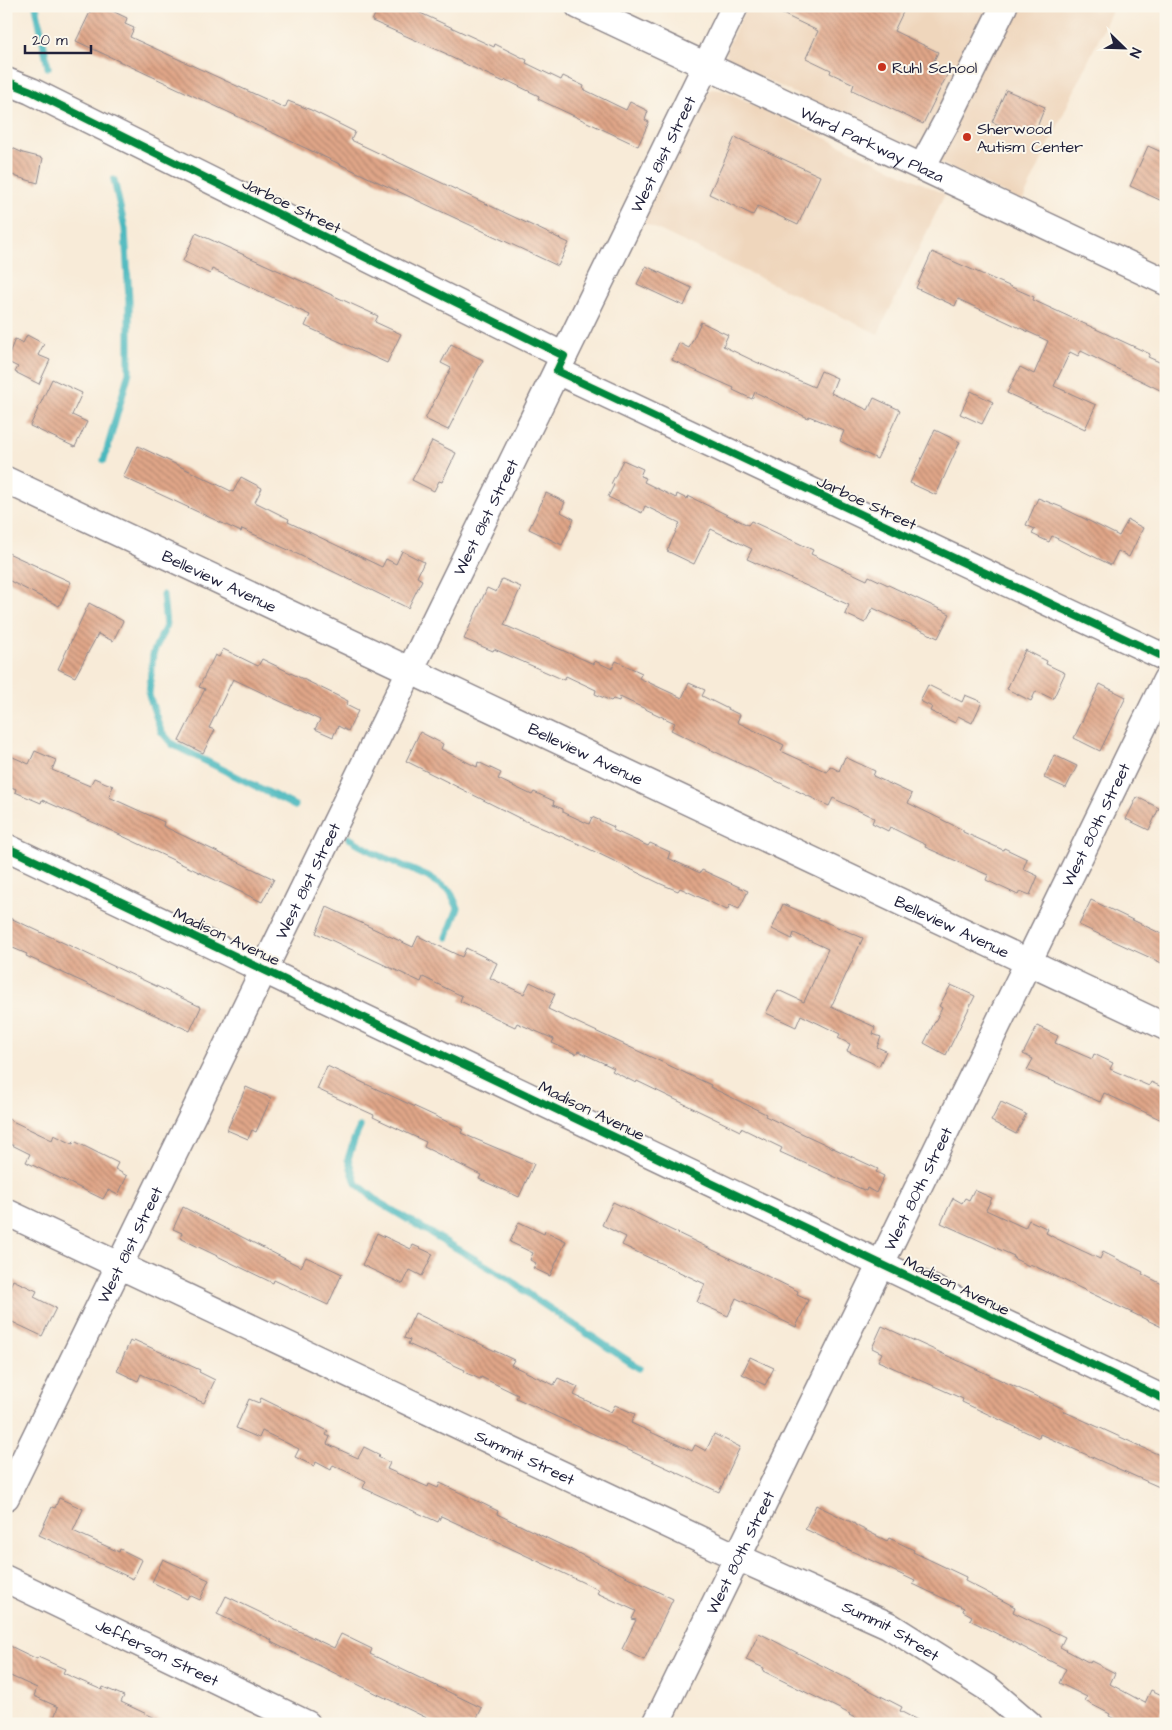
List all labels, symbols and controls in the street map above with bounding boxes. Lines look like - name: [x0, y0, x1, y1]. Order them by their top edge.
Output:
- scale bar: [25, 22, 91, 54]
- north arrow: [1100, 22, 1150, 72]
- text: 20 m: [32, 30, 68, 51]
- text: N: [1124, 45, 1146, 61]
- place label: Ruhl School: [892, 57, 977, 79]
- marker: Ruhl School: [876, 61, 888, 73]
- street label: West 81st Street: [626, 92, 702, 216]
- street label: Ward Parkway Plaza: [796, 101, 947, 188]
- place label: Sherwood Autism Center: [977, 118, 1083, 158]
- marker: Sherwood Autism Center: [961, 131, 973, 143]
- street label: Jarboe Street: [238, 172, 345, 240]
- street label: West 81st Street: [448, 455, 524, 579]
- street label: Jarboe Street: [813, 470, 921, 536]
- street label: Belleview Avenue: [158, 545, 280, 618]
- street label: Belleview Avenue: [524, 718, 647, 791]
- street label: West 80th Street: [1057, 759, 1136, 891]
- street label: West 81st Street: [270, 819, 346, 943]
- street label: Belleview Avenue: [891, 891, 1013, 964]
- street label: Madison Avenue: [170, 903, 284, 971]
- street label: Madison Avenue: [535, 1076, 649, 1146]
- street label: West 80th Street: [879, 1123, 958, 1255]
- street label: West 81st Street: [92, 1183, 168, 1307]
- street label: Madison Avenue: [900, 1251, 1014, 1321]
- street label: Summit Street: [471, 1425, 579, 1491]
- street label: West 80th Street: [701, 1487, 781, 1618]
- street label: Summit Street: [838, 1596, 944, 1667]
- street label: Jefferson Street: [92, 1614, 223, 1692]

